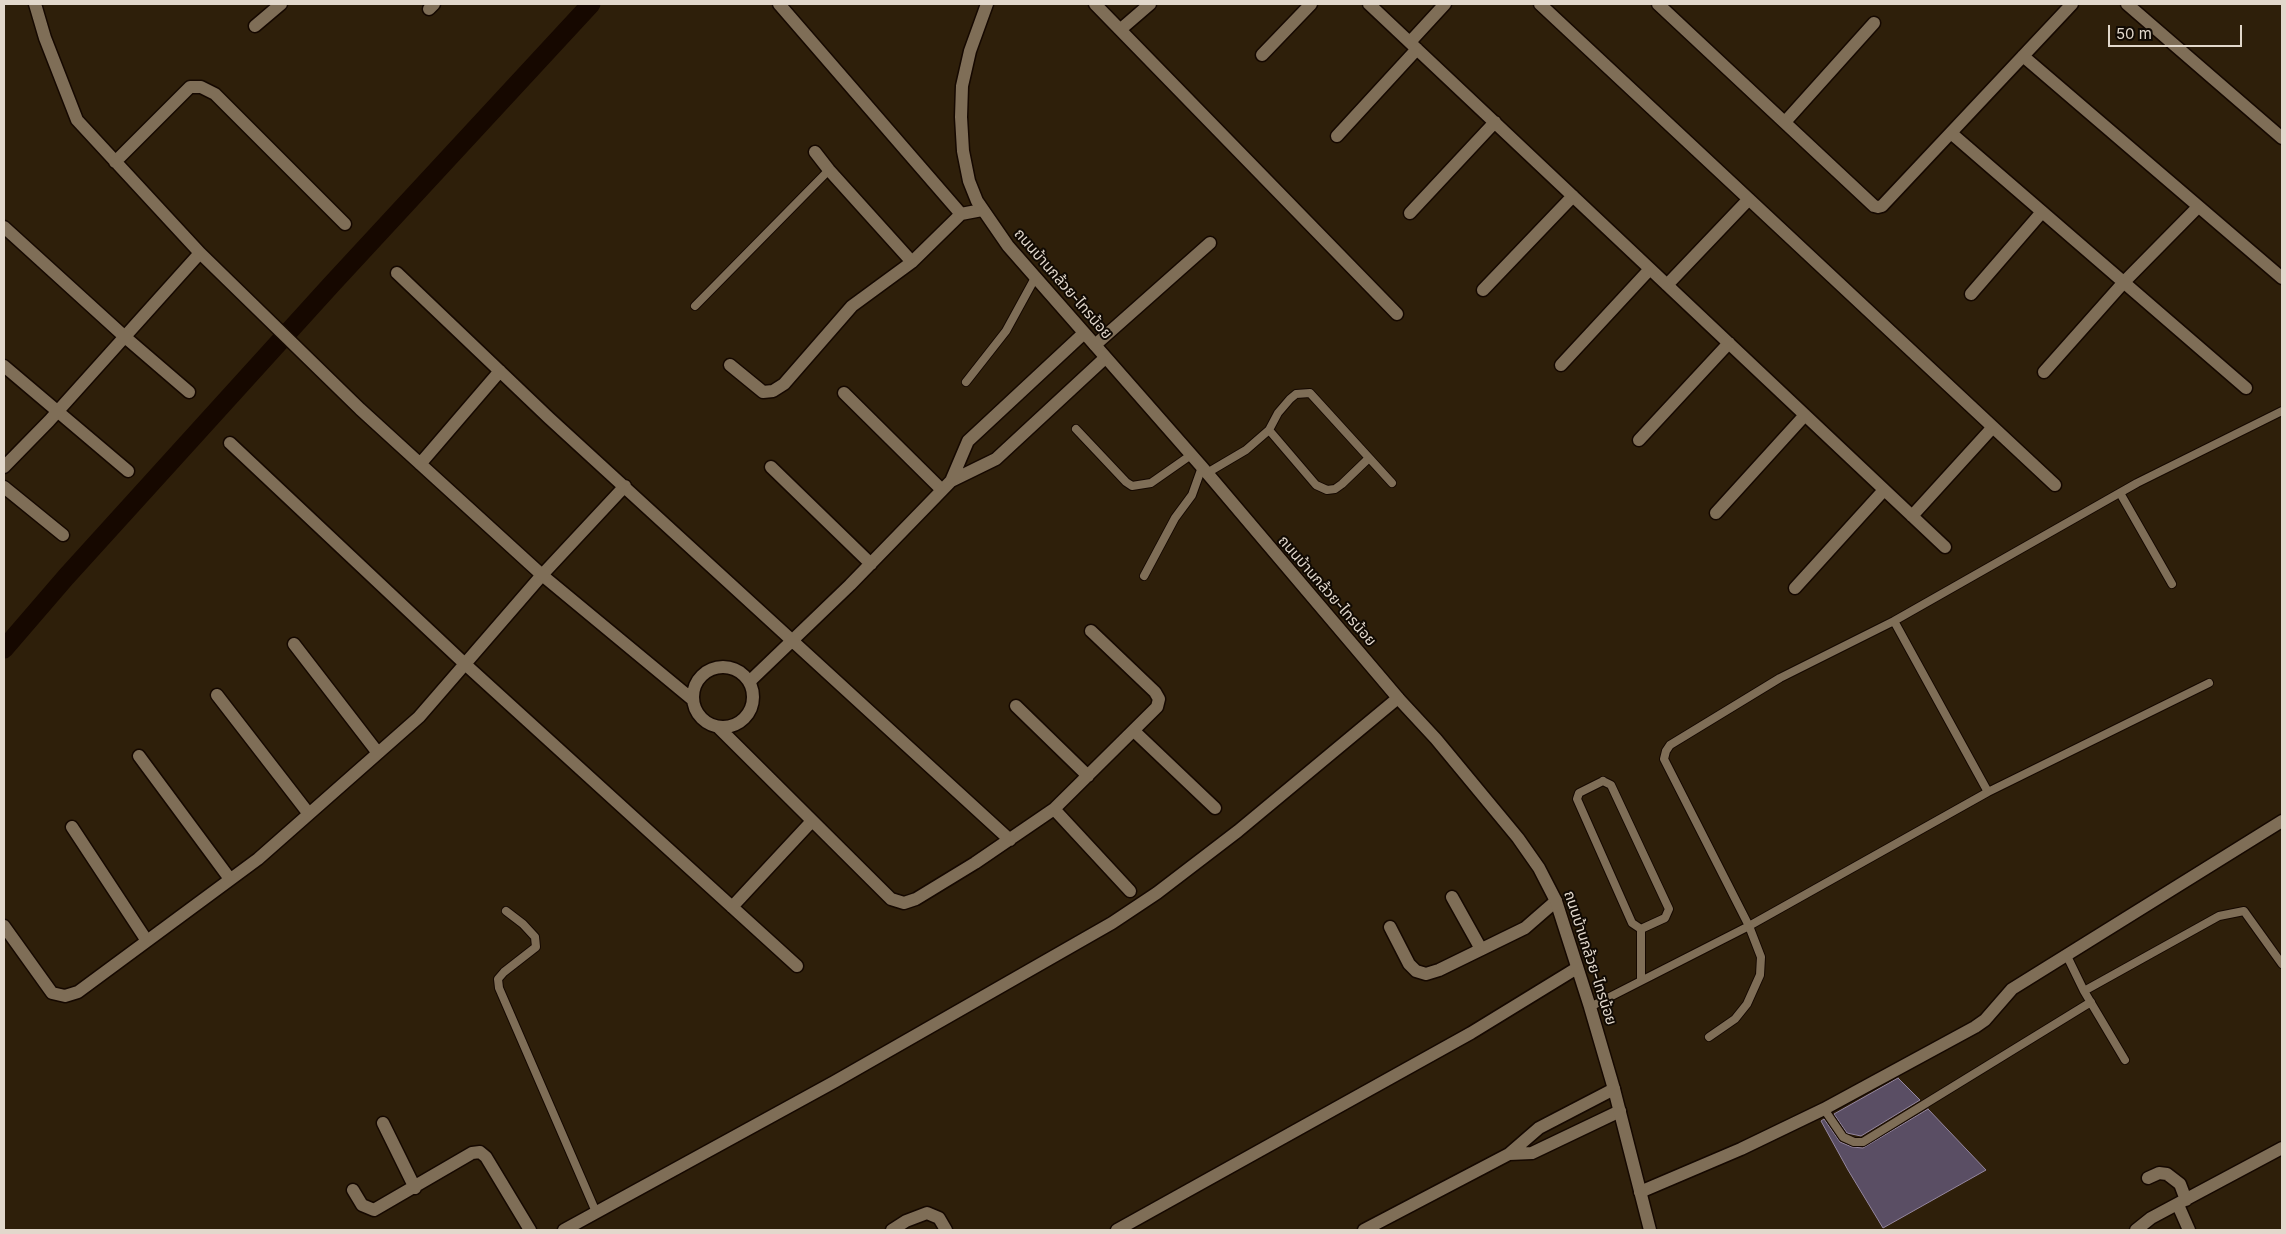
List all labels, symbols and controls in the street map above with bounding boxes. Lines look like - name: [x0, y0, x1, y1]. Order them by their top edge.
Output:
- scale bar: [2111, 15, 2245, 47]
- text: 50 m: [2116, 24, 2152, 43]
- street label: ถนนบ้านกล้วย-ไทรน้อย: [1010, 225, 1116, 343]
- street label: ถนนบ้านกล้วย-ไทรน้อย: [1274, 532, 1380, 650]
- street label: ถนนบ้านกล้วย-ไทรน้อย: [1560, 889, 1620, 1027]

